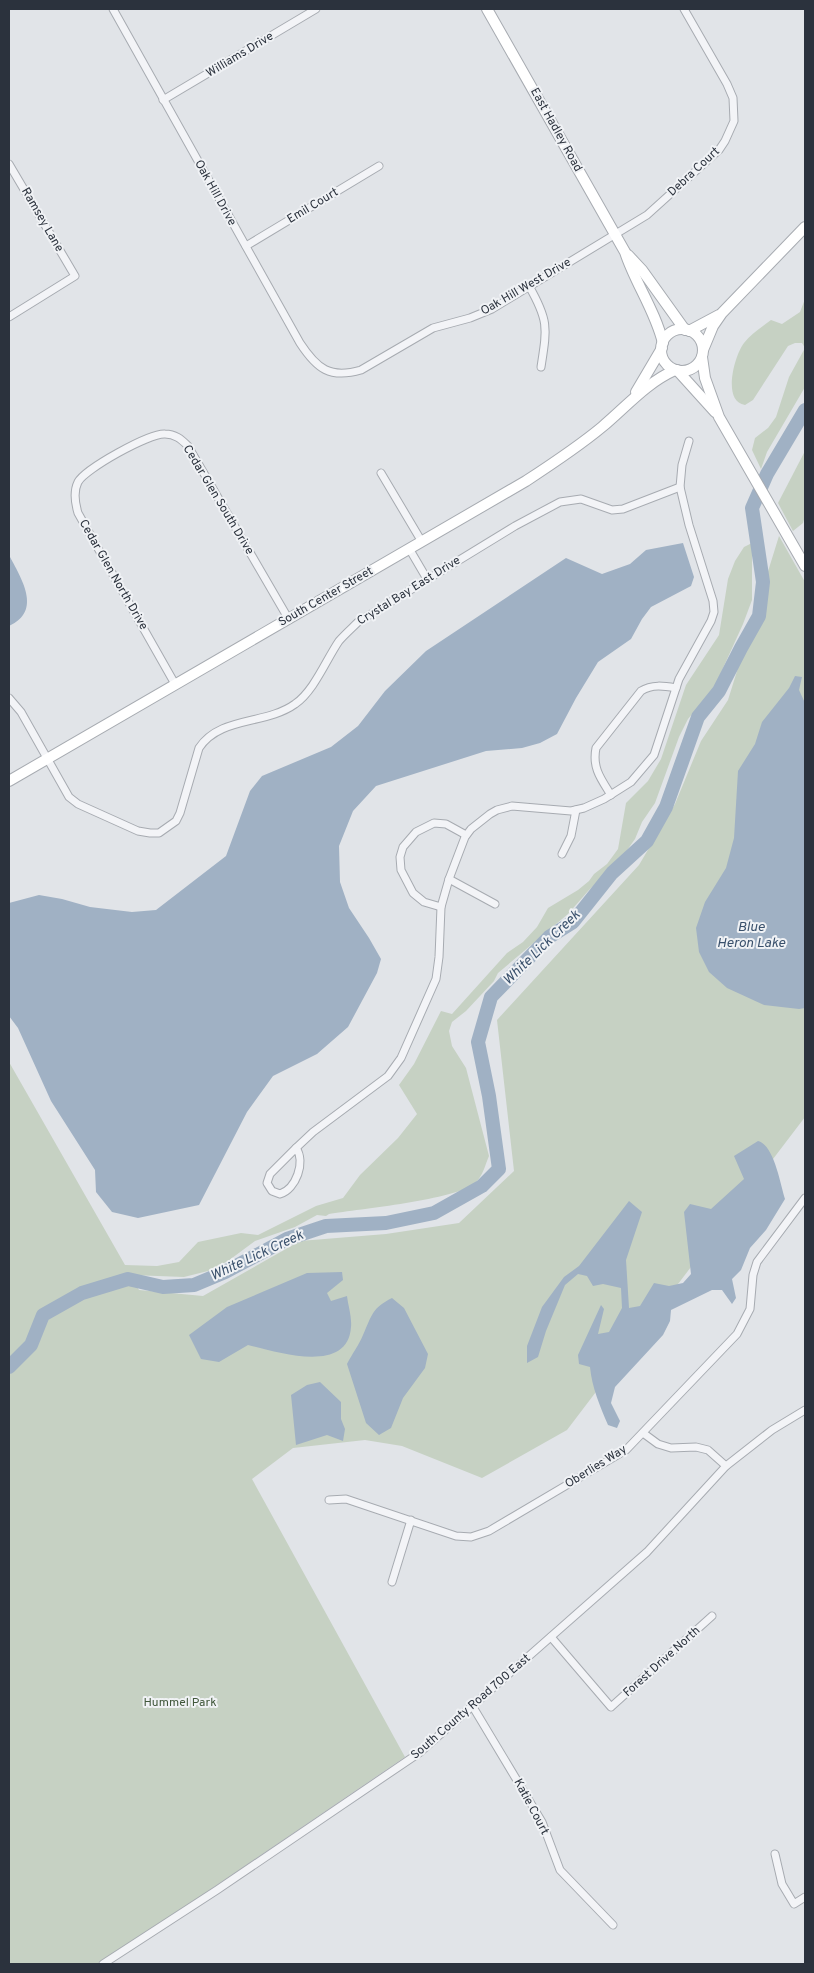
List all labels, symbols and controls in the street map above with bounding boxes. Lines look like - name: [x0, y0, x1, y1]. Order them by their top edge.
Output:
- street label: Williams Drive: [203, 29, 277, 81]
- street label: East Hadley Road: [526, 85, 586, 175]
- street label: Debra Court: [665, 144, 723, 200]
- street label: Oak Hill Drive: [190, 157, 240, 229]
- street label: Emil Court: [284, 184, 342, 228]
- street label: Ramsey Lane: [17, 185, 67, 255]
- street label: Oak Hill West Drive: [478, 255, 574, 319]
- street label: Cedar Glen South Drive: [179, 442, 257, 558]
- street label: Cedar Glen North Drive: [75, 517, 151, 633]
- street label: Crystal Bay East Drive: [354, 553, 464, 629]
- street label: South Center Street: [276, 563, 376, 631]
- water label: White Lick Creek: [500, 906, 585, 989]
- water label: Blue Heron Lake: [717, 919, 786, 952]
- water label: White Lick Creek: [208, 1227, 307, 1285]
- street label: Oberlies Way: [562, 1442, 630, 1492]
- street label: Forest Drive North: [620, 1623, 704, 1701]
- street label: South County Road 700 East: [408, 1651, 534, 1763]
- park label: Hummel Park: [143, 1695, 217, 1711]
- street label: Katie Court: [510, 1776, 552, 1838]

